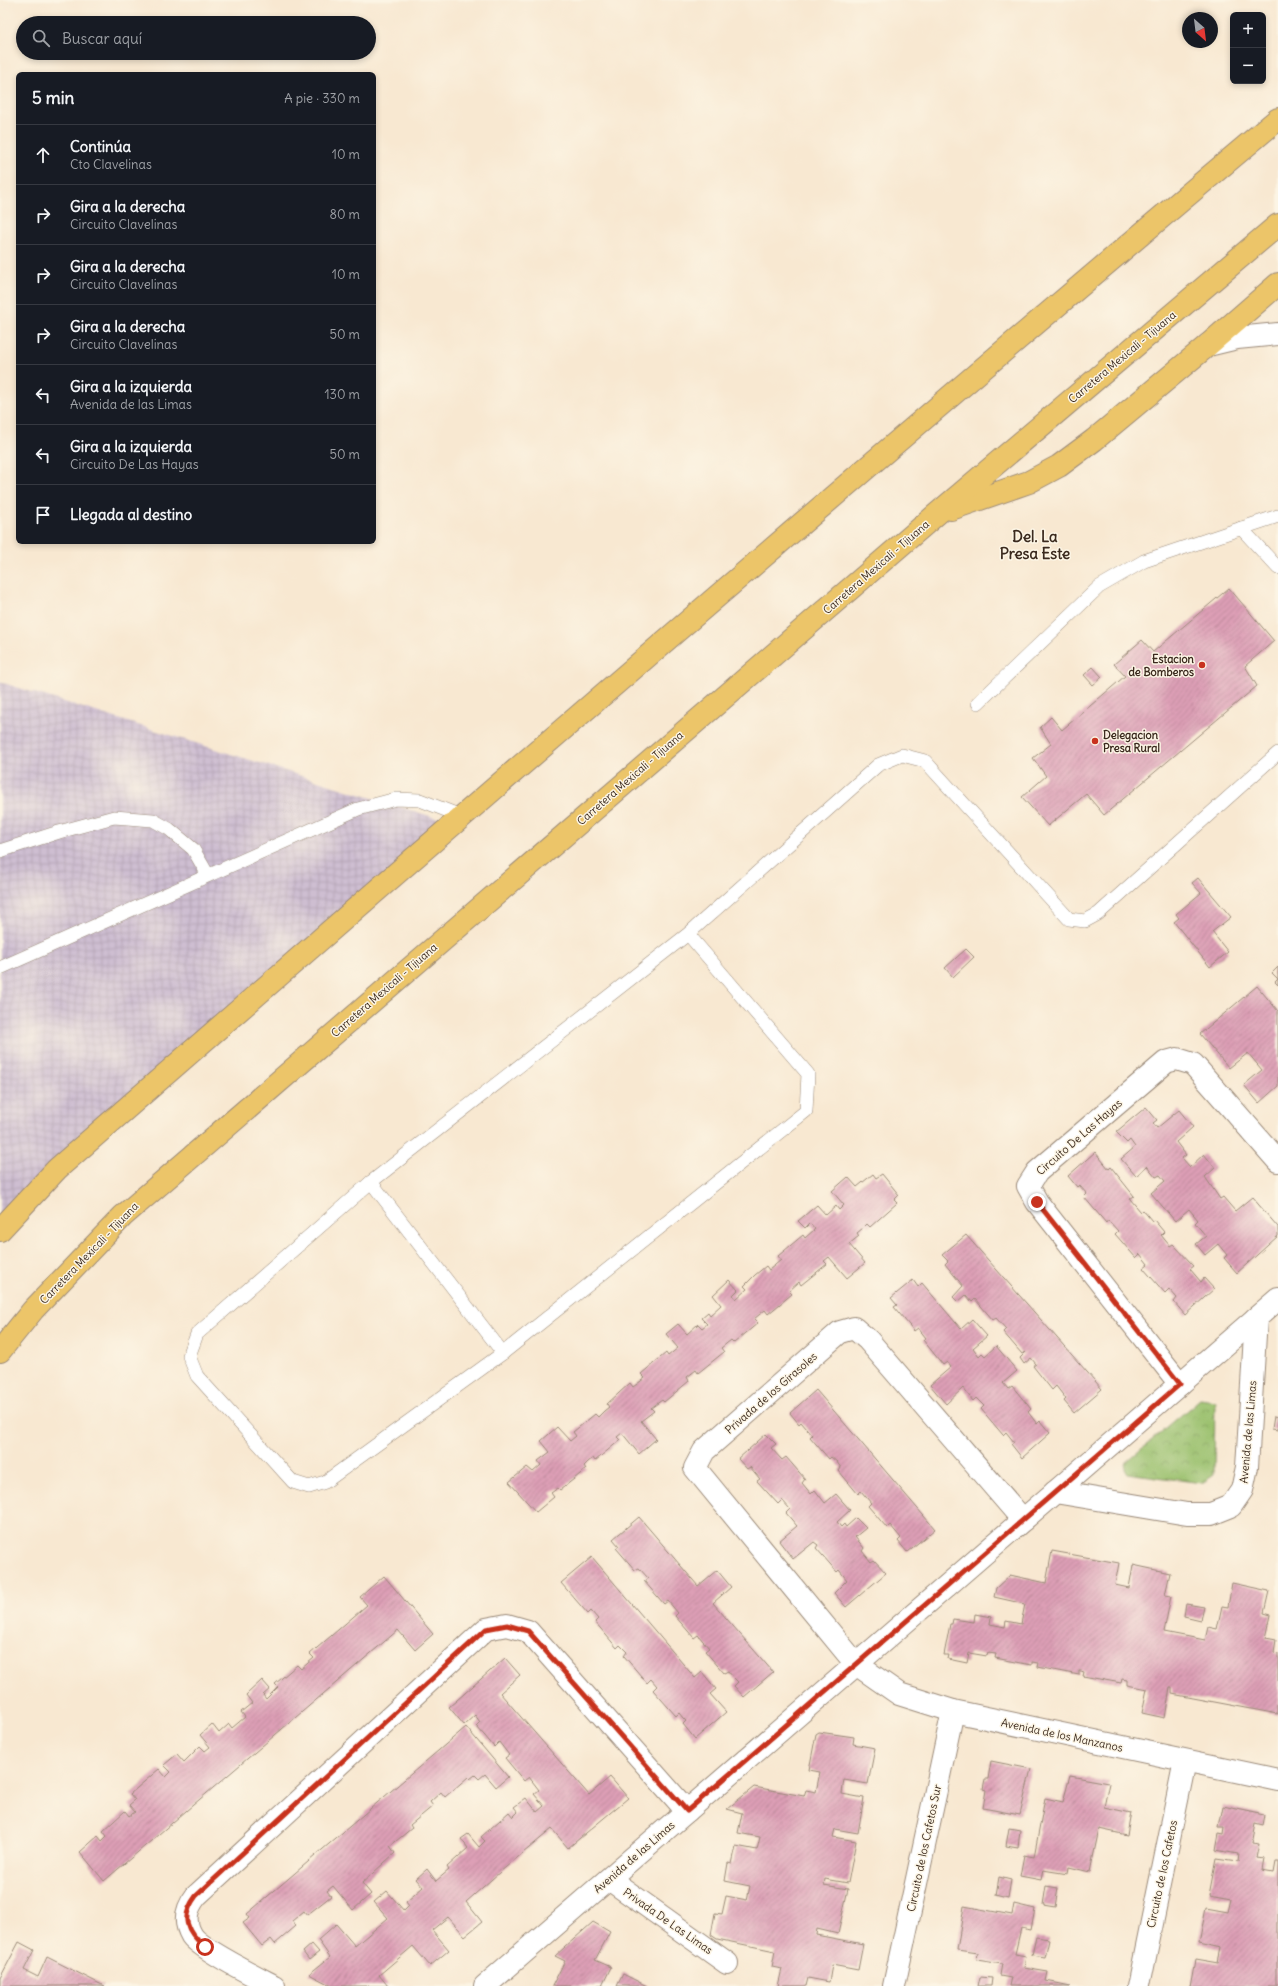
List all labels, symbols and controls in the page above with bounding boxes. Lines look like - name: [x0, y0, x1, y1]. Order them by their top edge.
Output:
- north arrow: [1182, 12, 1218, 48]
- map controls: [1230, 12, 1266, 84]
- button: +: [1230, 12, 1266, 48]
- search box: [16, 16, 376, 60]
- icon: search: [30, 27, 52, 49]
- text: Buscar aquí: [62, 29, 142, 48]
- button: −: [1230, 48, 1266, 84]
- text: 5 min: [32, 87, 74, 109]
- text: A pie · 330 m: [284, 90, 360, 107]
- text: Continúa: [70, 137, 131, 156]
- icon: ahead: [32, 144, 54, 166]
- text: 10 m: [332, 146, 360, 163]
- text: Cto Clavelinas: [70, 156, 152, 173]
- text: Gira a la derecha: [70, 197, 185, 216]
- icon: right: [32, 204, 54, 226]
- text: 80 m: [329, 206, 360, 223]
- text: Circuito Clavelinas: [70, 216, 177, 233]
- text: Gira a la derecha: [70, 257, 185, 276]
- icon: right: [32, 264, 54, 286]
- text: 10 m: [332, 266, 360, 283]
- text: Circuito Clavelinas: [70, 276, 177, 293]
- street label: Carretera Mexicali - Tijuana: [1065, 308, 1179, 406]
- text: Gira a la derecha: [70, 317, 185, 336]
- icon: right: [32, 324, 54, 346]
- text: 50 m: [329, 326, 360, 343]
- text: Circuito Clavelinas: [70, 336, 177, 353]
- text: Gira a la izquierda: [70, 377, 192, 396]
- icon: left: [32, 384, 54, 406]
- text: 130 m: [324, 386, 360, 403]
- text: Avenida de las Limas: [70, 396, 192, 413]
- text: Gira a la izquierda: [70, 437, 192, 456]
- icon: left: [32, 444, 54, 466]
- text: 50 m: [329, 446, 360, 463]
- text: Circuito De Las Hayas: [70, 456, 199, 473]
- icon: arrive: [32, 504, 54, 526]
- text: Llegada al destino: [70, 505, 192, 524]
- street label: Carretera Mexicali - Tijuana: [820, 517, 932, 617]
- district label: Del. La Presa Este: [1000, 527, 1070, 563]
- place label: Estacion de Bomberos: [1128, 652, 1195, 679]
- marker: Estacion de Bomberos: [1197, 660, 1207, 670]
- street label: Carretera Mexicali - Tijuana: [574, 728, 686, 828]
- place label: Delegacion Presa Rural: [1103, 728, 1160, 755]
- marker: Delegacion Presa Rural: [1090, 736, 1100, 746]
- street label: Carretera Mexicali - Tijuana: [328, 940, 440, 1040]
- street label: Circuito De Las Hayas: [1033, 1096, 1125, 1178]
- route end: [1028, 1193, 1046, 1211]
- street label: Carretera Mexicali - Tijuana: [37, 1199, 141, 1307]
- street label: Privada de los Girasoles: [722, 1349, 820, 1437]
- street label: Avenida de las Limas: [1237, 1380, 1259, 1484]
- street label: Avenida de los Manzanos: [1000, 1715, 1124, 1755]
- street label: Circuito de los Cafetos Sur: [904, 1783, 944, 1913]
- street label: Avenida de las Limas: [590, 1818, 678, 1896]
- street label: Circuito de los Cafetos: [1144, 1819, 1180, 1929]
- street label: Privada De Las Limas: [621, 1885, 715, 1957]
- route start: [196, 1938, 214, 1956]

